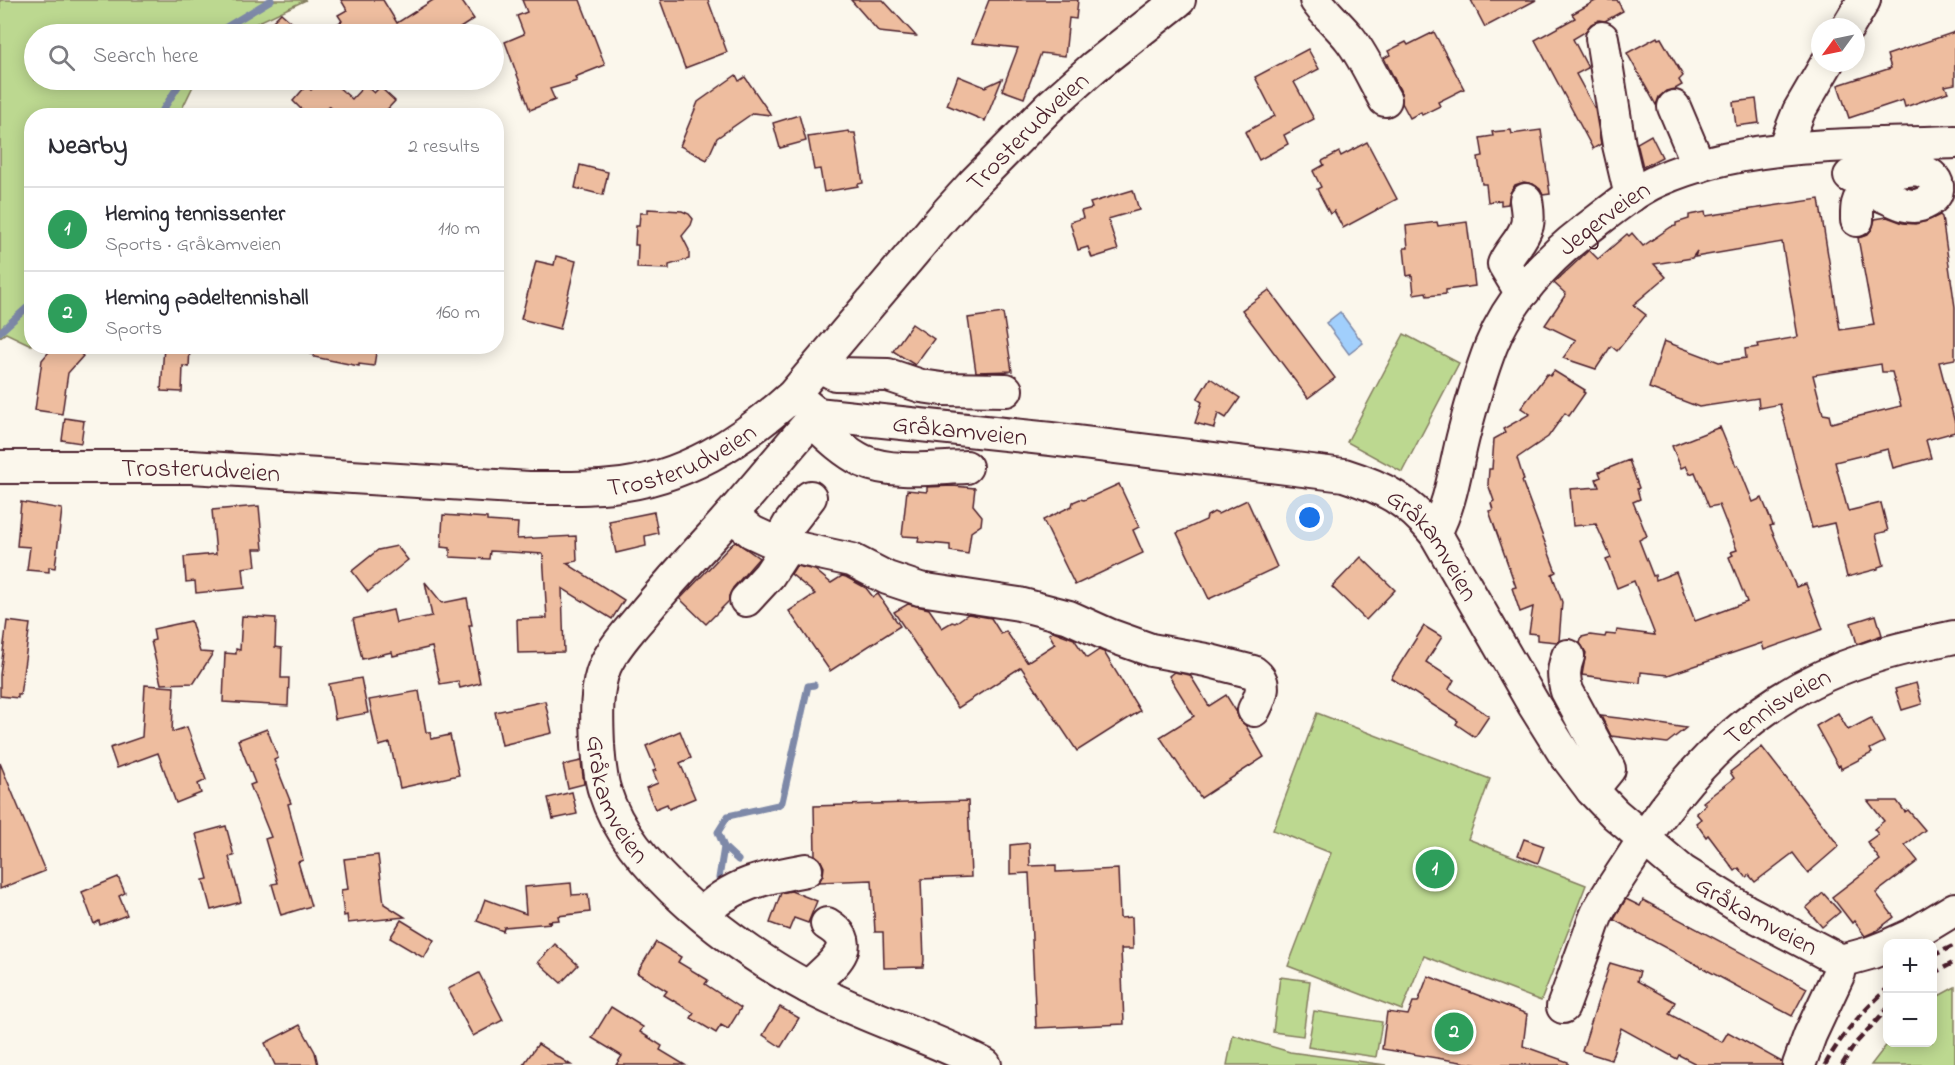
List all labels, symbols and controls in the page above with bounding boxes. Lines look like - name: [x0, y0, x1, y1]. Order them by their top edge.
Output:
- north arrow: [1811, 18, 1865, 72]
- search box: [24, 24, 504, 90]
- icon: search: [45, 41, 78, 74]
- text: Search here: [93, 41, 198, 73]
- street label: Trosterudveien: [959, 64, 1099, 202]
- text: Nearby: [48, 128, 127, 166]
- text: 2 results: [408, 133, 480, 162]
- street label: Jegerveien: [1551, 172, 1658, 267]
- text: Heming tennissenter: [105, 199, 285, 231]
- text: 1: [64, 215, 71, 244]
- text: 110 m: [438, 215, 480, 244]
- text: Sports · Gråkamveien: [105, 231, 281, 260]
- text: Heming padeltennishall: [105, 283, 309, 315]
- text: 2: [63, 299, 72, 328]
- text: 160 m: [436, 299, 480, 328]
- text: Sports: [105, 315, 162, 344]
- street label: Gråkamveien: [890, 406, 1029, 458]
- street label: Trosterudveien: [605, 415, 765, 508]
- street label: Trosterudveien: [121, 451, 281, 495]
- street label: Gråkamveien: [1378, 480, 1487, 609]
- your location: [1295, 503, 1324, 532]
- street label: Tennisveien: [1717, 659, 1838, 757]
- street label: Gråkamveien: [576, 735, 657, 873]
- pin: 1: [1416, 846, 1454, 892]
- street label: Gråkamveien: [1687, 868, 1824, 967]
- map controls: [1883, 939, 1937, 1047]
- button: +: [1883, 939, 1937, 993]
- button: −: [1883, 993, 1937, 1047]
- pin: 2: [1434, 1010, 1474, 1054]

